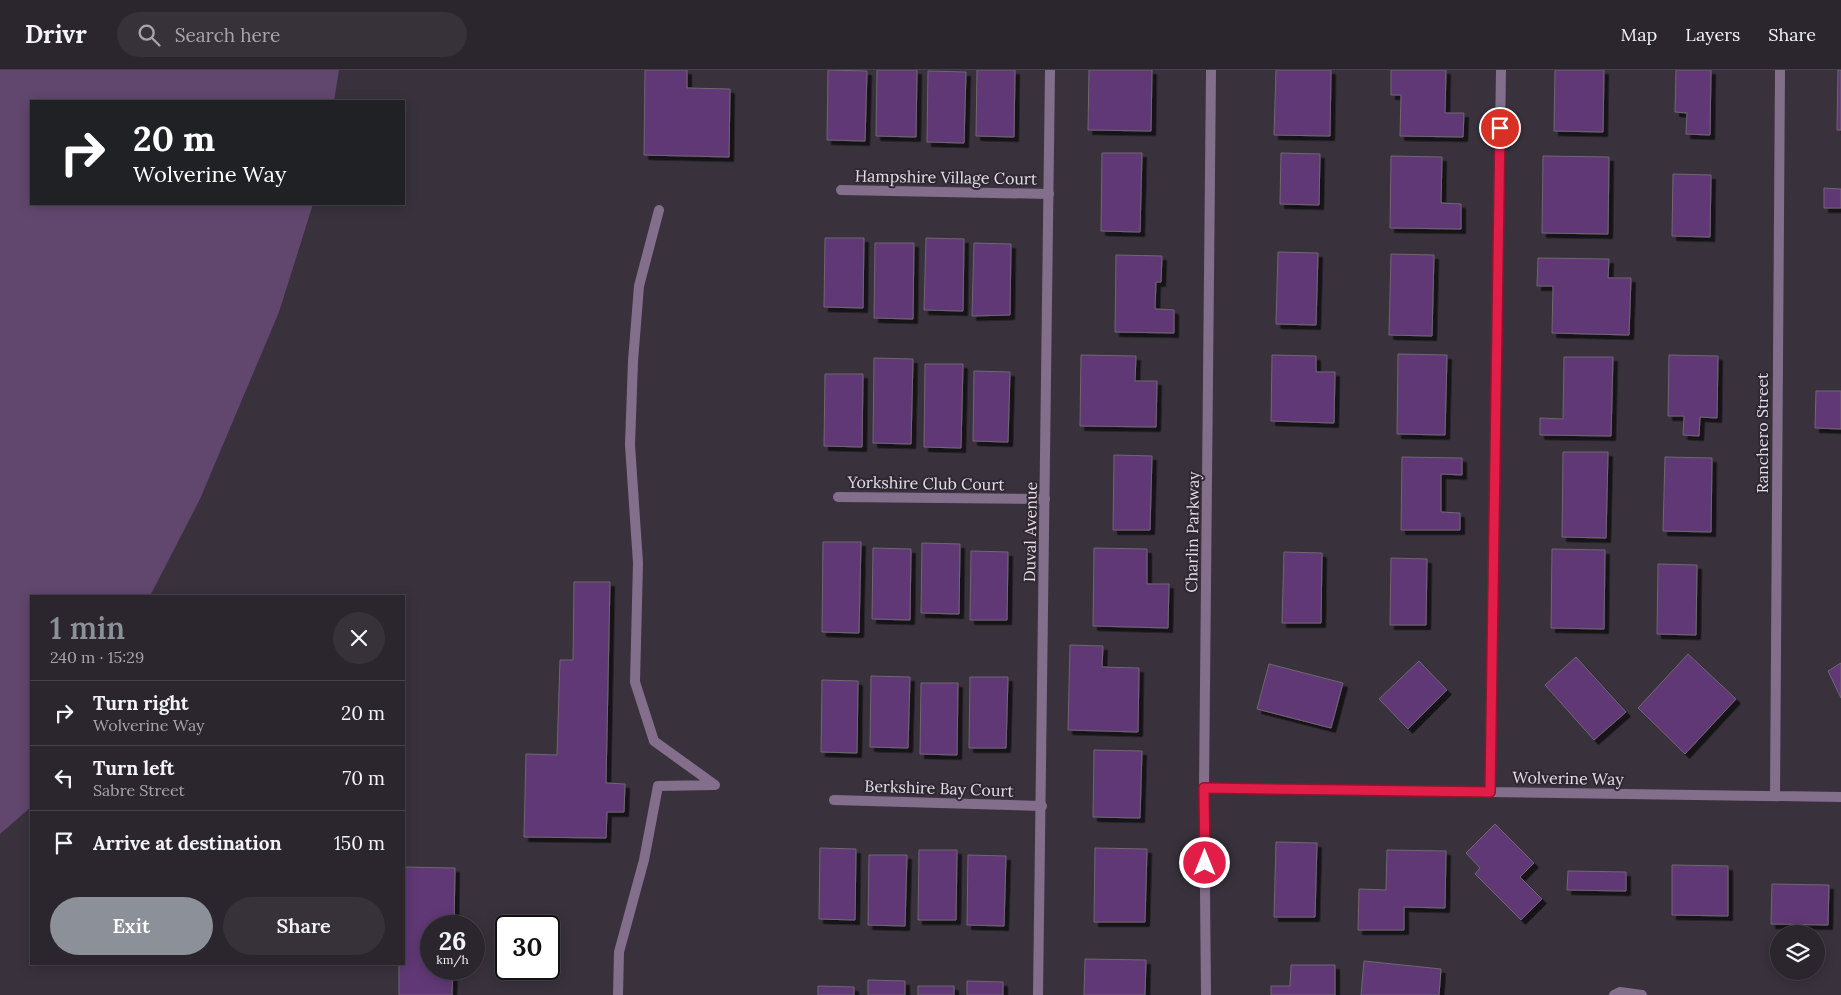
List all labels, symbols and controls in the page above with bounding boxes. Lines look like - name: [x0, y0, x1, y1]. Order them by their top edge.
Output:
- search box: [117, 12, 467, 57]
- text: Drivr: [25, 19, 87, 50]
- icon: search: [135, 21, 163, 49]
- text: Search here: [175, 23, 280, 47]
- text: Map: [1621, 23, 1657, 46]
- text: Layers: [1685, 23, 1740, 46]
- text: Share: [1768, 23, 1816, 46]
- pin: [1479, 107, 1521, 149]
- icon: arrive: [1486, 114, 1514, 142]
- text: 20 m: [133, 116, 215, 161]
- icon: right: [50, 120, 115, 185]
- text: Wolverine Way: [133, 160, 286, 188]
- street label: Hampshire Village Court: [855, 165, 1038, 189]
- street label: Ranchero Street: [1752, 372, 1772, 493]
- street label: Charlin Parkway: [1181, 471, 1203, 593]
- street label: Yorkshire Club Court: [846, 472, 1005, 494]
- street label: Duval Avenue: [1019, 481, 1041, 582]
- text: 1 min: [50, 609, 125, 647]
- button: close: [333, 612, 385, 664]
- text: 240 m · 15:29: [50, 647, 144, 667]
- text: Turn right: [93, 691, 189, 715]
- icon: right: [50, 699, 78, 727]
- text: 20 m: [341, 701, 385, 725]
- text: Wolverine Way: [93, 715, 204, 735]
- text: Turn left: [93, 756, 174, 780]
- icon: left: [50, 764, 78, 792]
- text: 70 m: [342, 766, 385, 790]
- street label: Wolverine Way: [1512, 767, 1624, 789]
- street label: Berkshire Bay Court: [864, 775, 1015, 801]
- text: Sabre Street: [93, 780, 185, 800]
- icon: arrive: [50, 829, 78, 857]
- text: Arrive at destination: [93, 831, 282, 855]
- text: 150 m: [334, 831, 385, 855]
- position arrow: [1178, 836, 1230, 888]
- button: Exit: [50, 897, 213, 955]
- button: Share: [223, 897, 385, 955]
- speed limit sign: 30: [495, 915, 560, 980]
- text: 26: [439, 925, 466, 957]
- map controls: [1770, 925, 1825, 980]
- button: layers: [1770, 925, 1825, 980]
- text: km/h: [436, 952, 469, 967]

